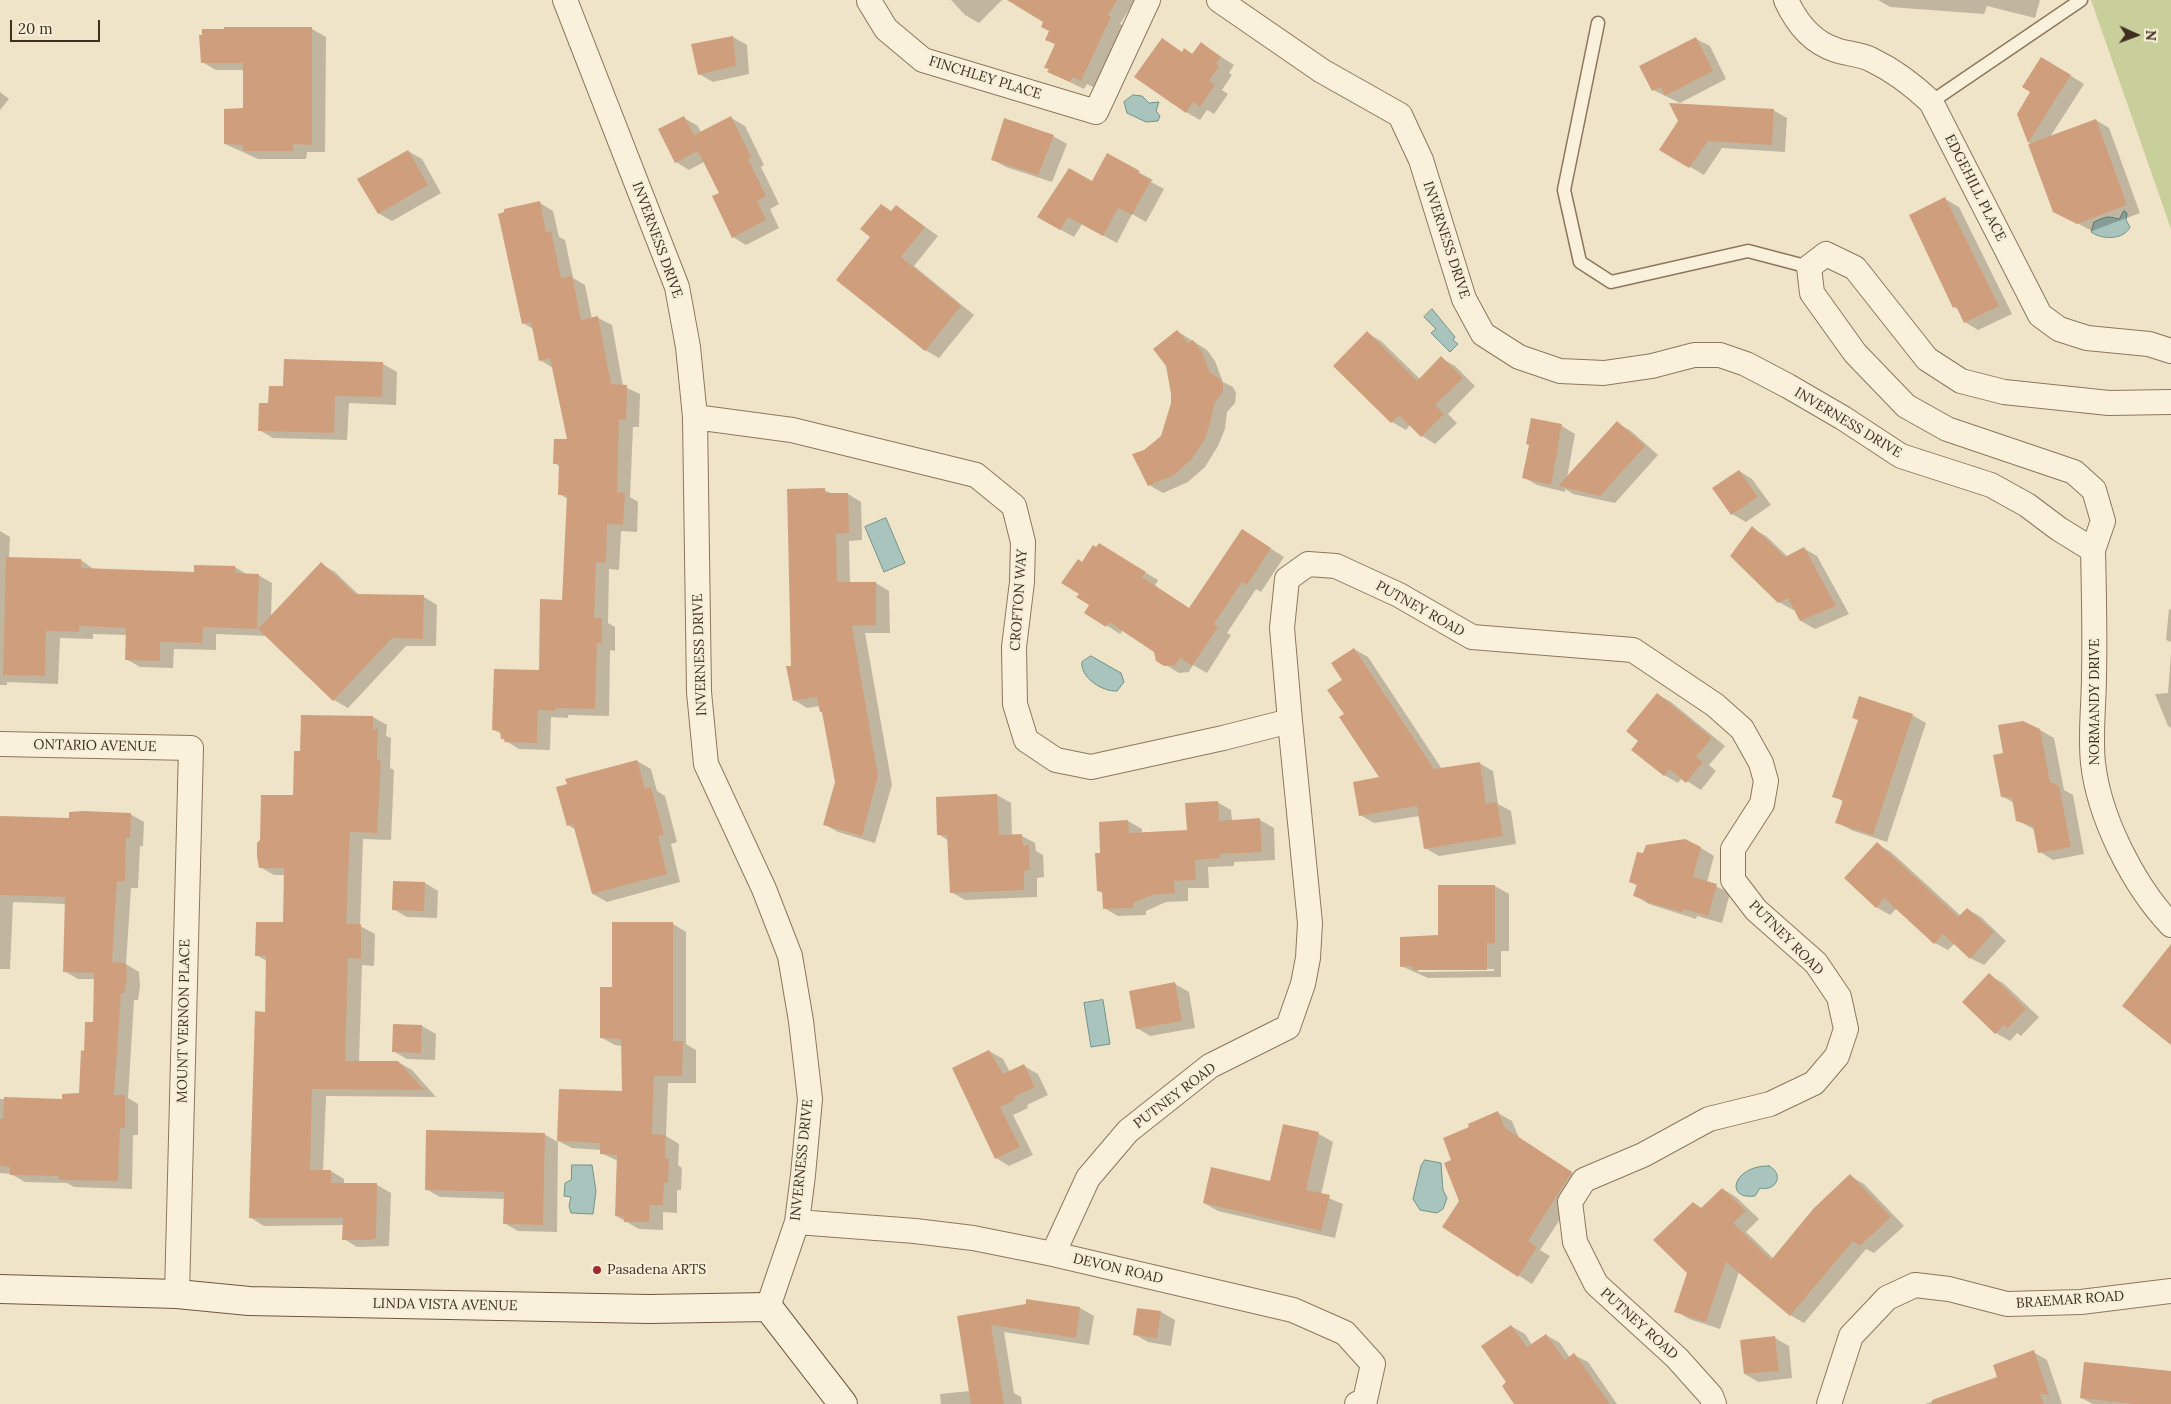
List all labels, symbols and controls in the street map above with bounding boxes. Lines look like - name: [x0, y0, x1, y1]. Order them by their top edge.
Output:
- scale bar: [12, 10, 102, 42]
- north arrow: [2111, 10, 2161, 60]
- text: 20 m: [18, 19, 53, 38]
- text: N: [2142, 30, 2160, 41]
- street label: FINCHLEY PLACE: [927, 53, 1043, 103]
- street label: EDGEHILL PLACE: [1941, 132, 2009, 244]
- street label: INVERNESS DRIVE: [1419, 179, 1473, 301]
- street label: INVERNESS DRIVE: [628, 180, 686, 300]
- street label: INVERNESS DRIVE: [1791, 384, 1905, 462]
- street label: CROFTON WAY: [1007, 549, 1031, 651]
- street label: PUTNEY ROAD: [1373, 578, 1467, 640]
- street label: INVERNESS DRIVE: [689, 593, 711, 717]
- street label: NORMANDY DRIVE: [2087, 638, 2103, 766]
- street label: ONTARIO AVENUE: [33, 737, 157, 755]
- street label: PUTNEY ROAD: [1745, 897, 1827, 979]
- street label: MOUNT VERNON PLACE: [174, 939, 194, 1103]
- street label: PUTNEY ROAD: [1130, 1060, 1220, 1132]
- street label: INVERNESS DRIVE: [787, 1098, 817, 1222]
- street label: DEVON ROAD: [1071, 1250, 1165, 1288]
- place label: Pasadena ARTS: [607, 1262, 706, 1278]
- marker: Pasadena ARTS: [591, 1264, 603, 1276]
- street label: PUTNEY ROAD: [1597, 1285, 1681, 1363]
- street label: BRAEMAR ROAD: [2015, 1288, 2125, 1312]
- street label: LINDA VISTA AVENUE: [372, 1295, 518, 1315]

